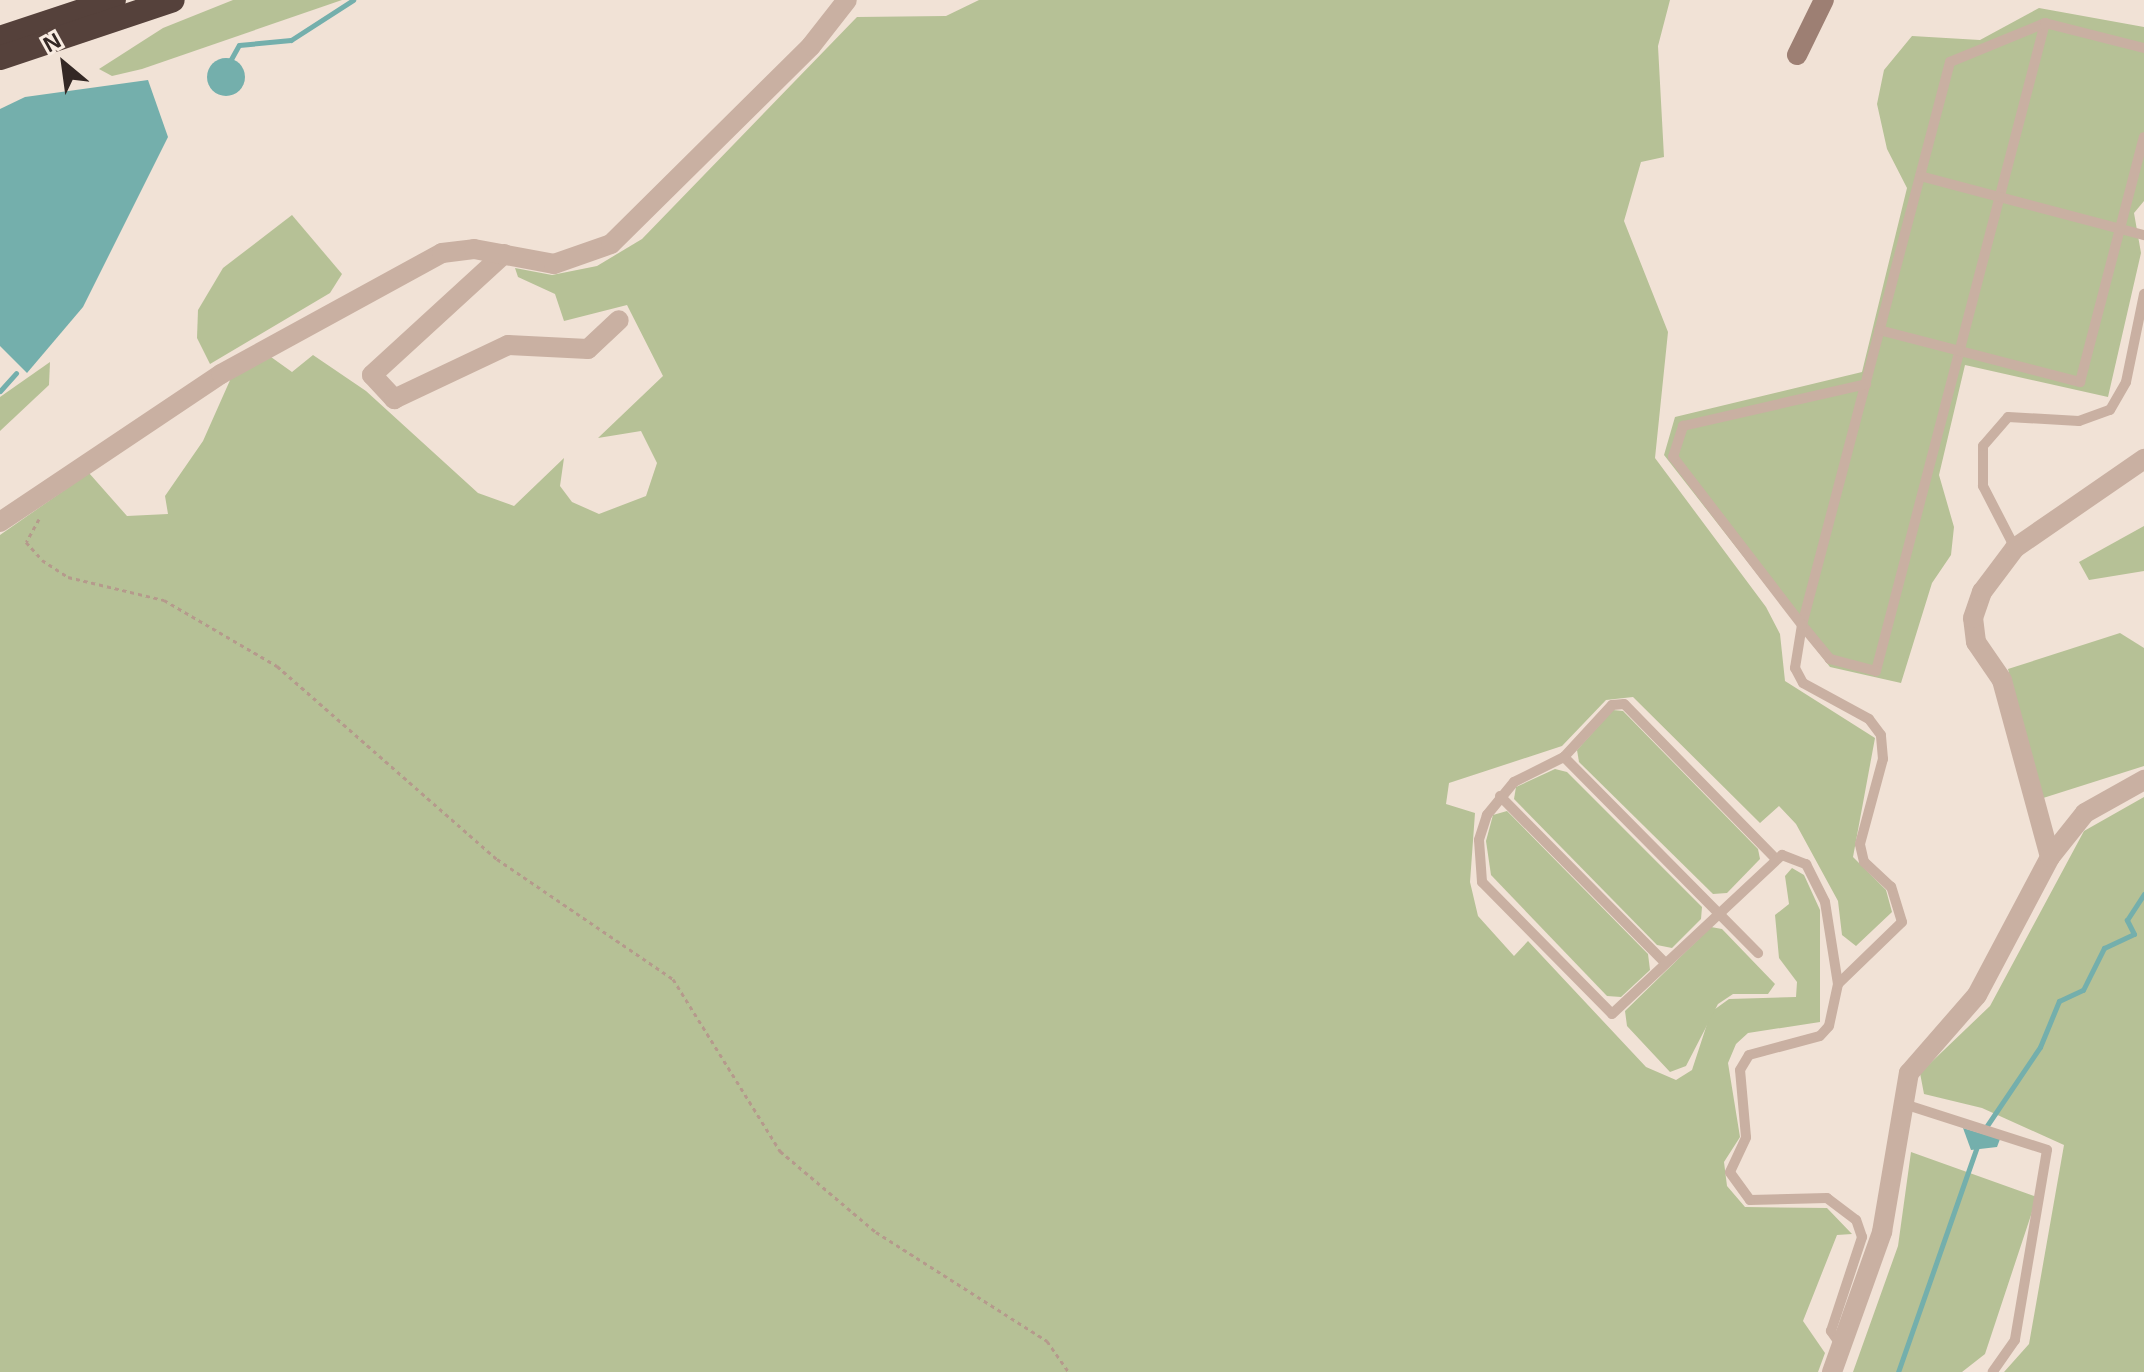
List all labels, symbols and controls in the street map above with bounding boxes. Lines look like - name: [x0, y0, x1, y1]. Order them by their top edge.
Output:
- north arrow: [24, 24, 104, 104]
- text: N: [39, 28, 65, 57]

